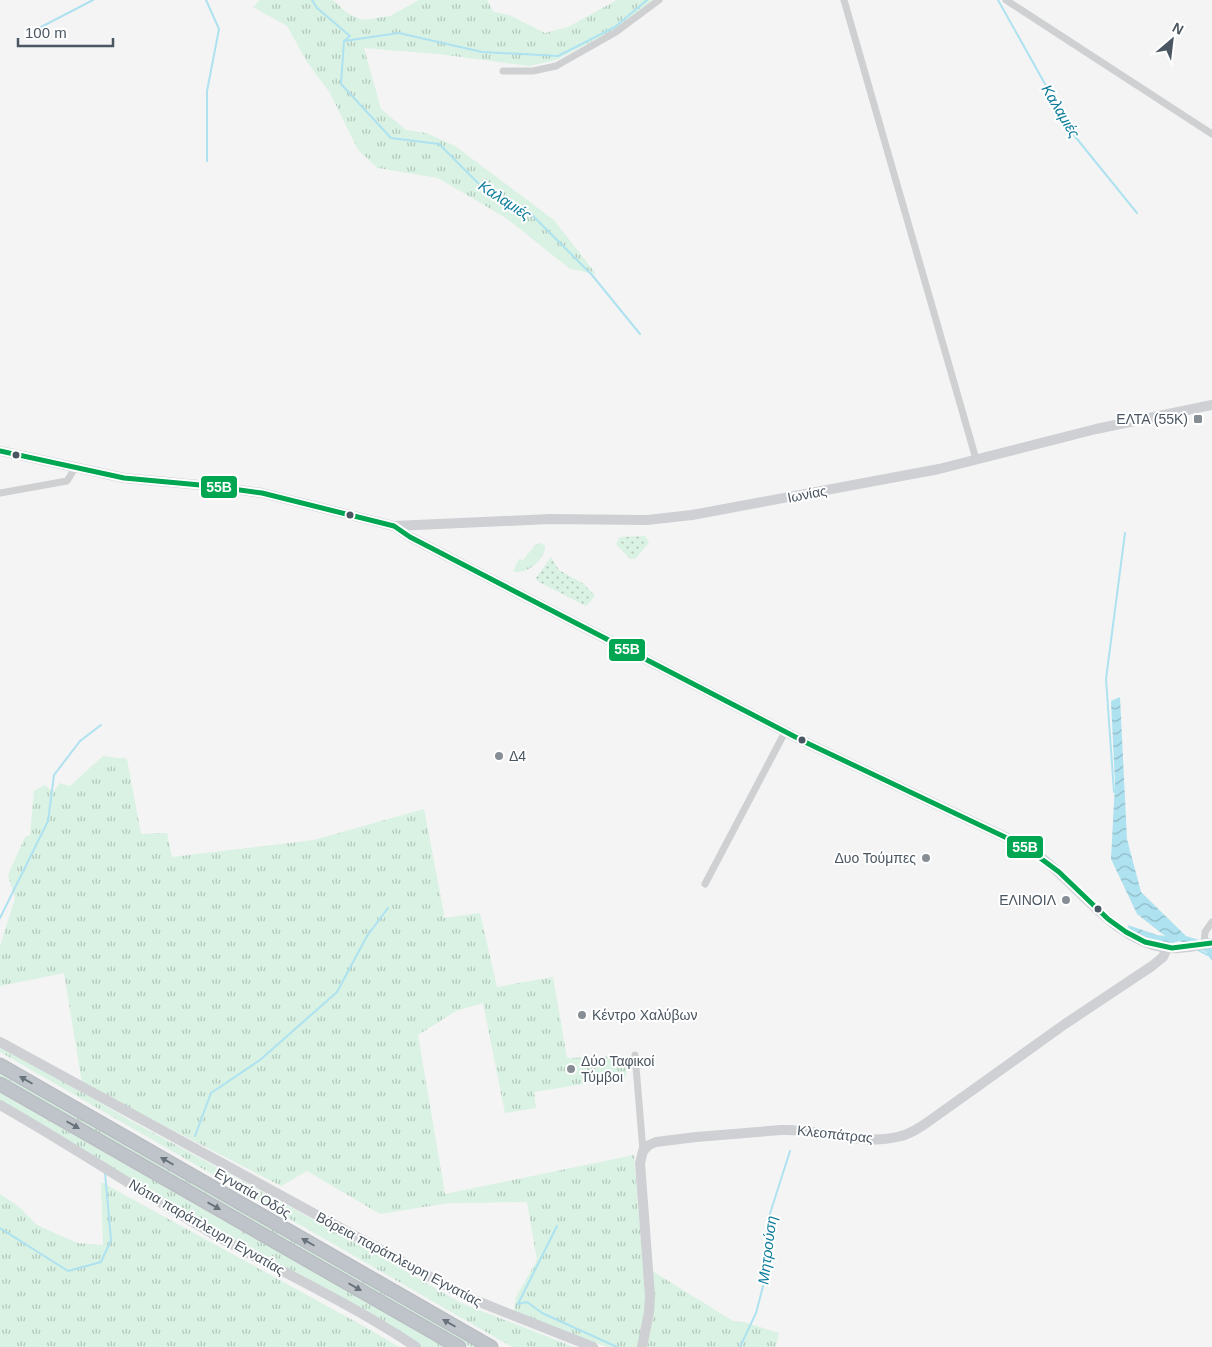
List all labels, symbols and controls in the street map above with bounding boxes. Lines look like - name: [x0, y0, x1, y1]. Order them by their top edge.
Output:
- scale bar: [18, 15, 112, 47]
- north arrow: [1147, 15, 1197, 65]
- text: N: [1170, 19, 1186, 38]
- text: 100 m: [25, 24, 67, 41]
- water label: Καλαμιές: [1038, 81, 1084, 141]
- water label: Καλαμιές: [476, 177, 535, 224]
- place label: ΕΛΤΑ (55Κ): [1116, 411, 1188, 427]
- marker: ΕΛΤΑ (55Κ): [1192, 413, 1204, 425]
- unlabelled marker: [11, 450, 21, 460]
- line badge: 55Β: [200, 475, 238, 499]
- text: 55Β: [206, 479, 232, 495]
- street label: Ιωνίας: [786, 482, 828, 506]
- unlabelled marker: [345, 510, 355, 520]
- line badge: 55Β: [608, 638, 646, 662]
- text: 55Β: [614, 641, 640, 657]
- unlabelled marker: [797, 735, 807, 745]
- place label: Δ4: [509, 748, 526, 764]
- marker: Δ4: [493, 750, 505, 762]
- line badge: 55Β: [1006, 835, 1044, 859]
- text: 55Β: [1012, 839, 1038, 855]
- place label: Δυο Τούμπες: [834, 850, 916, 866]
- marker: Δυο Τούμπες: [920, 852, 932, 864]
- place label: ΕΛΙΝΟΙΛ: [999, 892, 1057, 908]
- marker: ΕΛΙΝΟΙΛ: [1060, 894, 1072, 906]
- unlabelled marker: [1093, 904, 1103, 914]
- place label: Κέντρο Χαλύβων: [592, 1007, 698, 1023]
- marker: Κέντρο Χαλύβων: [576, 1009, 588, 1021]
- place label: Δύο Ταφικοί Τύμβοι: [581, 1053, 654, 1085]
- marker: Δύο Ταφικοί Τύμβοι: [565, 1063, 577, 1075]
- one-way arrow: [20, 1075, 33, 1084]
- one-way arrow: [66, 1121, 79, 1130]
- street label: Κλεοπάτρας: [796, 1122, 874, 1146]
- one-way arrow: [161, 1156, 174, 1165]
- street label: Εγνατία Οδός: [212, 1165, 294, 1221]
- street label: Νότια παράπλευρη Εγνατίας: [126, 1176, 288, 1278]
- one-way arrow: [207, 1202, 220, 1211]
- street label: Βόρεια παράπλευρη Εγνατίας: [314, 1208, 485, 1310]
- water label: Μητρούση: [754, 1215, 780, 1285]
- one-way arrow: [301, 1237, 315, 1246]
- one-way arrow: [347, 1283, 362, 1291]
- one-way arrow: [442, 1318, 455, 1327]

